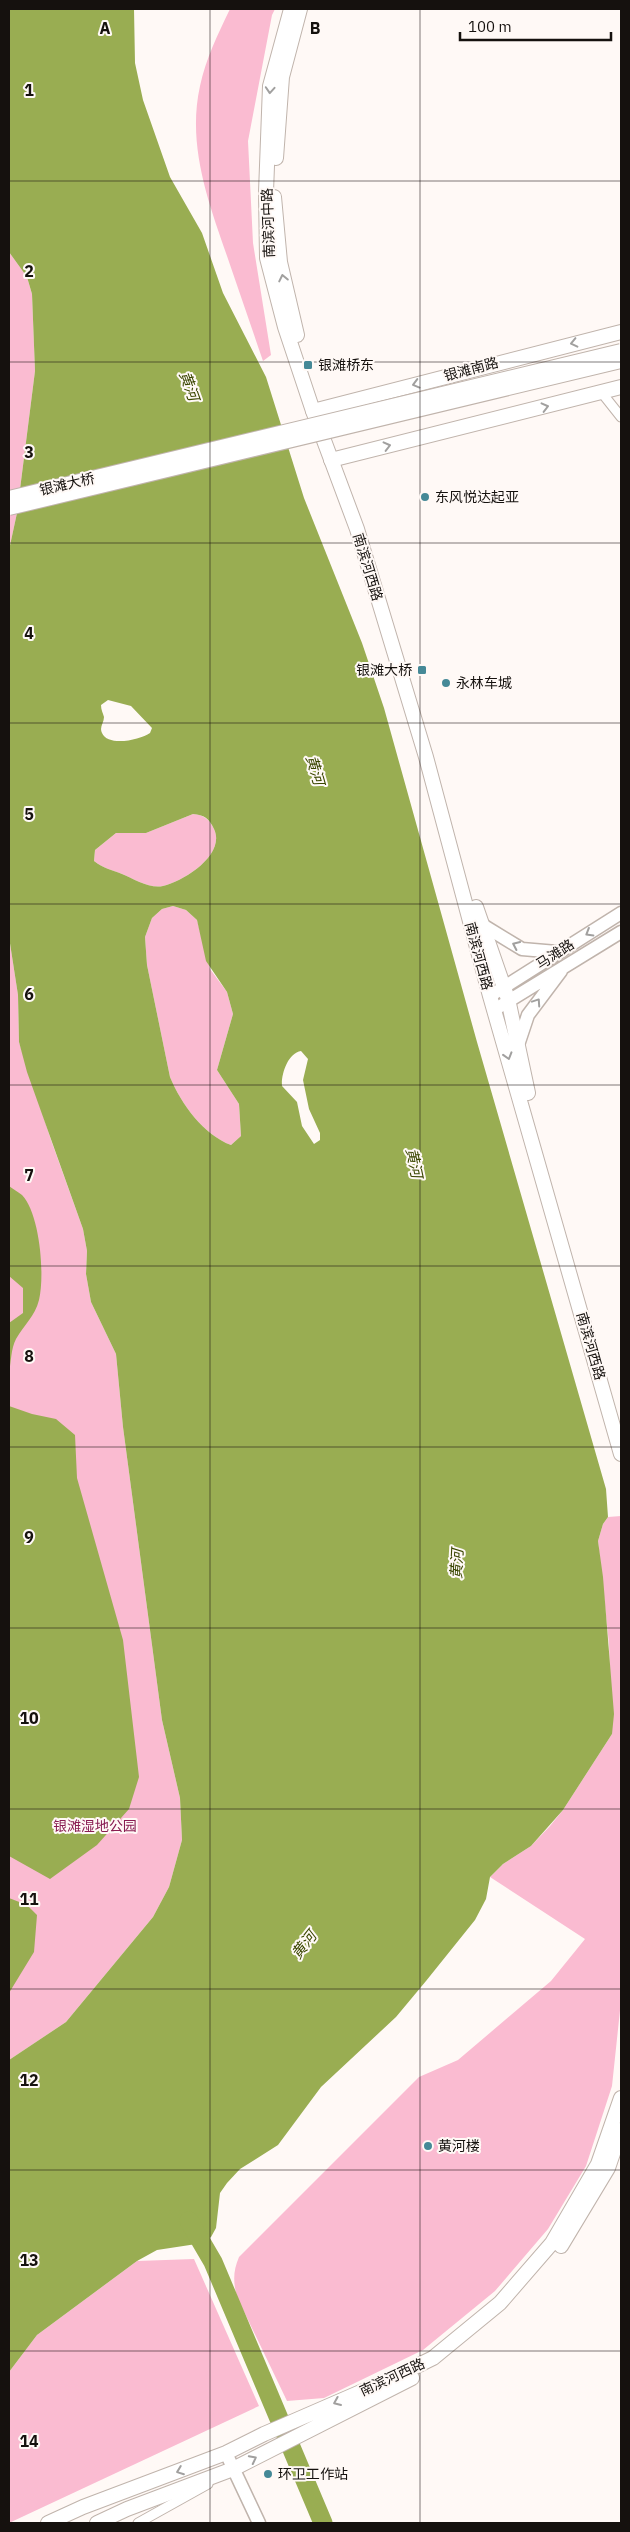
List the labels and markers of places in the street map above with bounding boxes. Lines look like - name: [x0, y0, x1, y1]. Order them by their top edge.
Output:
- place label: 银滩桥东: [318, 356, 374, 374]
- marker: 银滩桥东: [302, 359, 314, 371]
- place label: 东风悦达起亚: [435, 488, 519, 506]
- marker: 东风悦达起亚: [419, 491, 431, 503]
- place label: 银滩大桥: [356, 661, 412, 679]
- marker: 银滩大桥: [416, 664, 428, 676]
- place label: 永林车城: [456, 674, 512, 692]
- marker: 永林车城: [440, 677, 452, 689]
- place label: 黄河楼: [438, 2137, 480, 2155]
- marker: 黄河楼: [422, 2140, 434, 2152]
- place label: 环卫工作站: [278, 2465, 348, 2483]
- marker: 环卫工作站: [262, 2468, 274, 2480]

